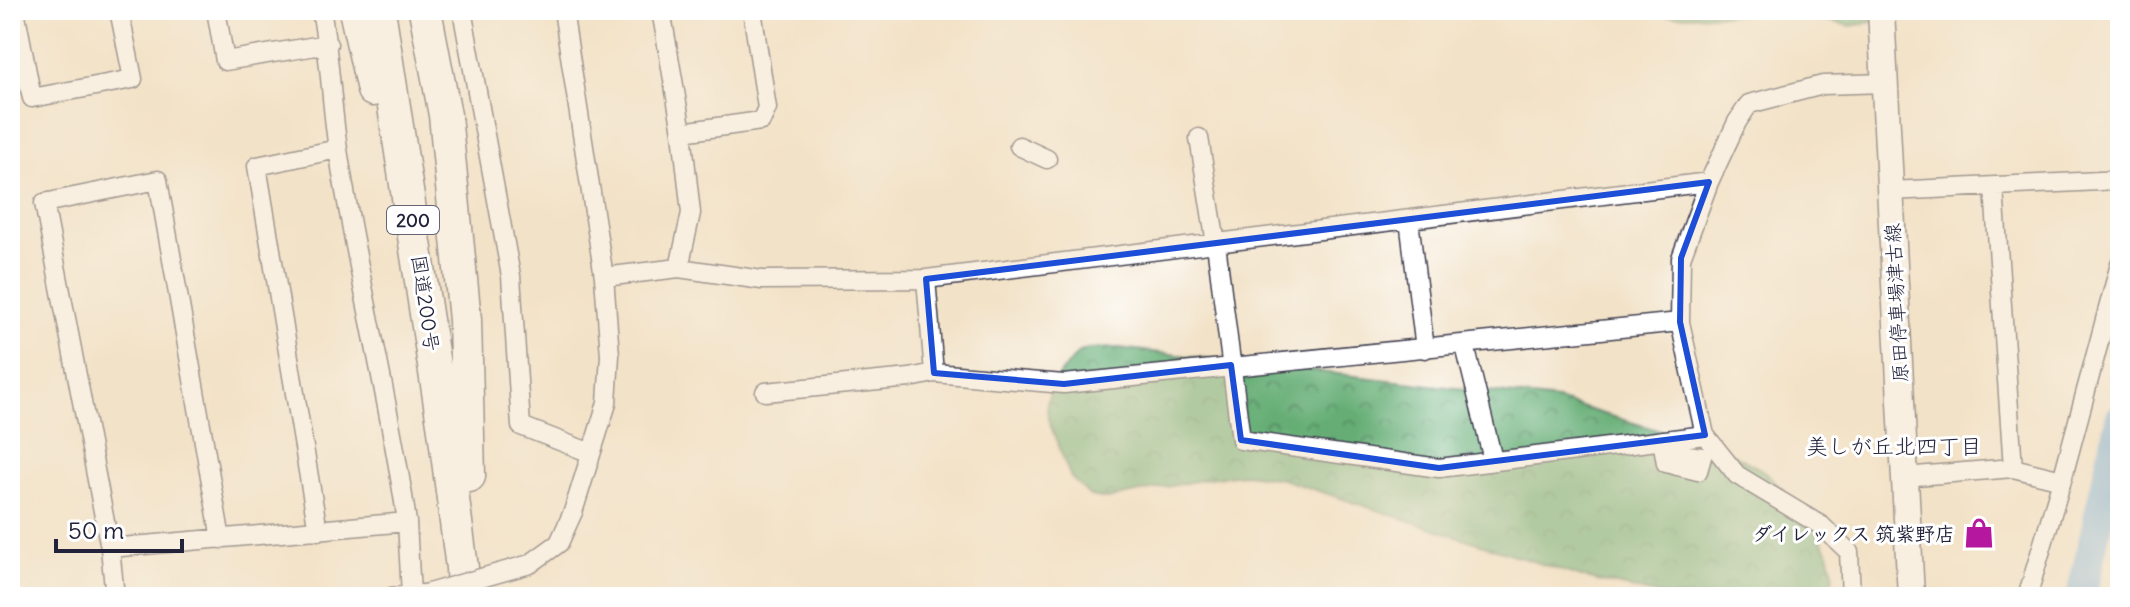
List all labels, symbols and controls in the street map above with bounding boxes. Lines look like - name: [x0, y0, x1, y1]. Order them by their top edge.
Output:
- road number: 200: [387, 206, 439, 234]
- street label: 原田停車場津古線: [1879, 222, 1913, 384]
- street label: 国道200号: [407, 253, 445, 353]
- district label: 美しが丘北四丁目: [1806, 432, 1982, 460]
- scale bar: [56, 503, 182, 553]
- text: 50 m: [68, 515, 124, 545]
- shop icon: ダイレックス 筑紫野店: [1962, 516, 1996, 550]
- place label: ダイレックス 筑紫野店: [1752, 521, 1955, 546]

